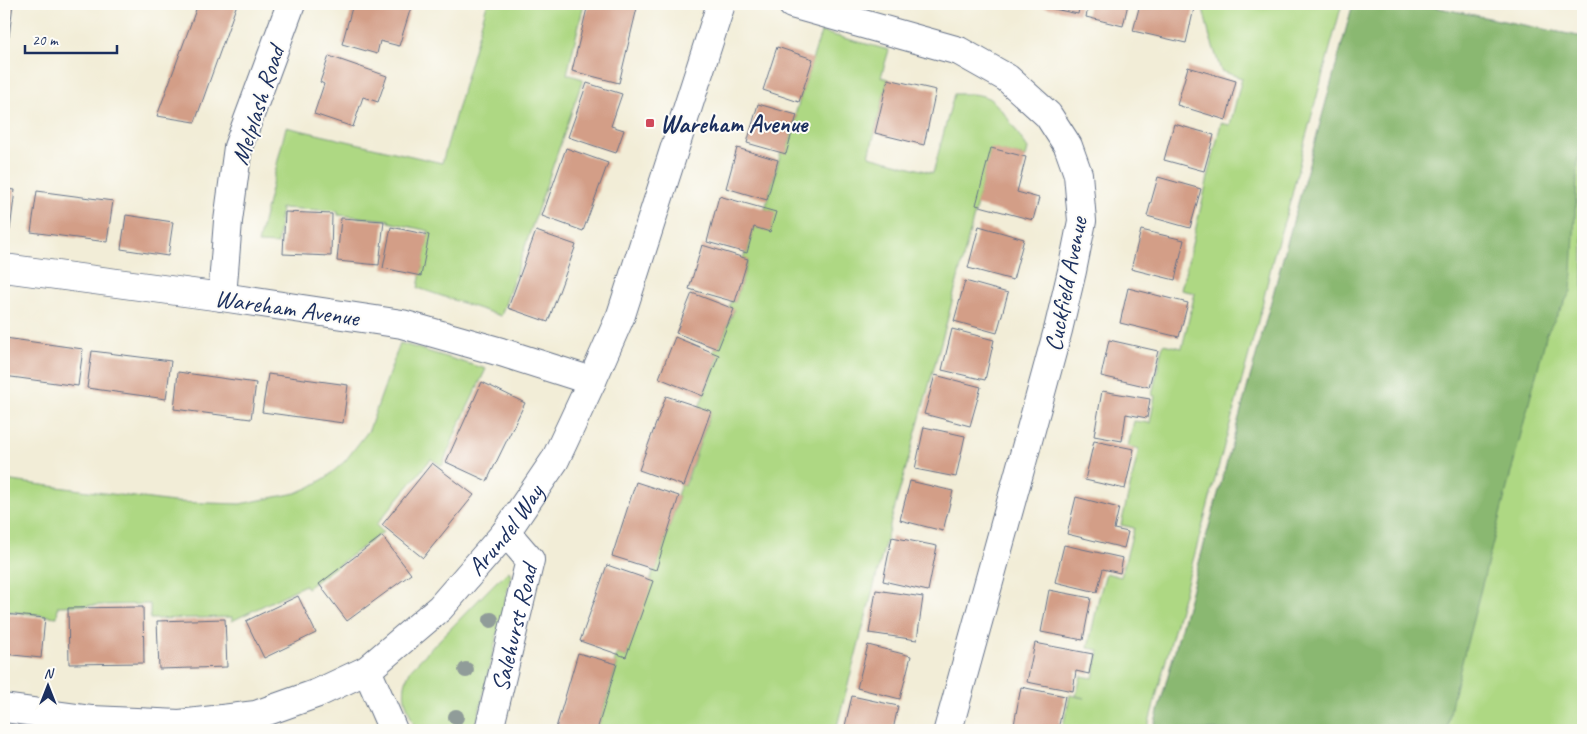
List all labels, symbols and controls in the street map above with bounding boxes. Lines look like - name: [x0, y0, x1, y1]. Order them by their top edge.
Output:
- scale bar: [25, 22, 118, 54]
- text: 20 m: [32, 31, 59, 50]
- street label: Melplash Road: [224, 39, 293, 169]
- place label: Wareham Avenue: [660, 108, 809, 140]
- marker: Wareham Avenue: [644, 117, 656, 129]
- street label: Cuckfield Avenue: [1037, 213, 1095, 354]
- street label: Wareham Avenue: [213, 282, 363, 334]
- street label: Arundel Way: [460, 477, 552, 583]
- street label: Salehurst Road: [484, 558, 546, 695]
- north arrow: [22, 662, 72, 712]
- text: N: [44, 665, 55, 682]

